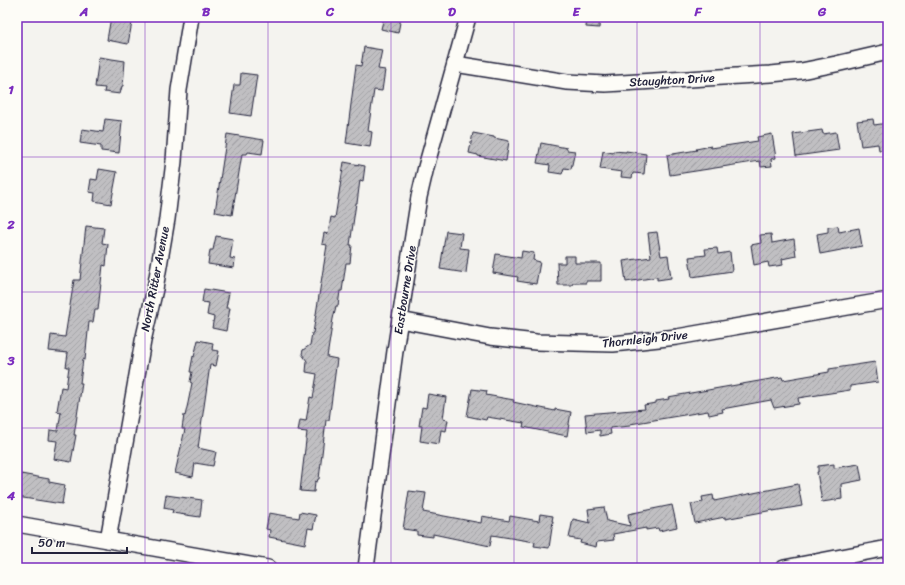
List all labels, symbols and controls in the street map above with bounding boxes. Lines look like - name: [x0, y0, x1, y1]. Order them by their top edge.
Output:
- text: A: [79, 0, 88, 23]
- text: B: [202, 0, 211, 23]
- text: C: [325, 0, 335, 23]
- text: D: [448, 0, 456, 23]
- text: E: [572, 0, 581, 23]
- text: F: [693, 0, 702, 23]
- text: G: [817, 0, 827, 23]
- street label: Staughton Drive: [629, 67, 715, 93]
- text: 1: [8, 78, 14, 101]
- text: 2: [6, 213, 15, 236]
- street label: North Ritter Avenue: [134, 224, 176, 333]
- street label: Eastbourne Drive: [387, 244, 423, 336]
- street label: Thornleigh Drive: [601, 324, 689, 354]
- text: 3: [6, 349, 15, 372]
- text: 4: [6, 484, 16, 507]
- scale bar: [32, 529, 127, 555]
- text: 50 m: [38, 532, 65, 554]

